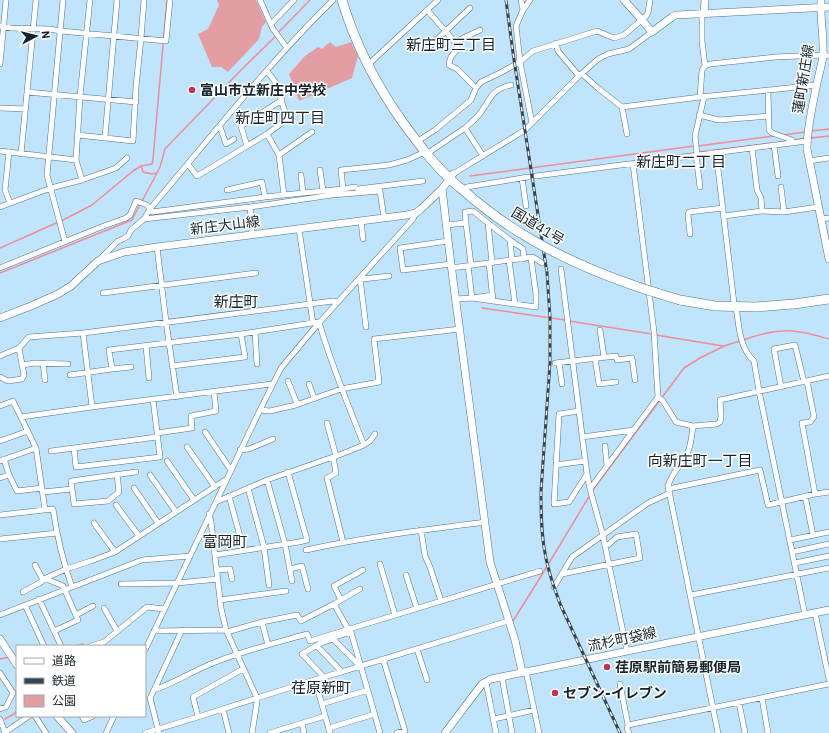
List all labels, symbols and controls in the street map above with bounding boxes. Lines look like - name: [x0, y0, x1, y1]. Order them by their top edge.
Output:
- north arrow: [16, 16, 56, 56]
- text: N: [38, 30, 53, 40]
- district label: 新庄町三丁目: [406, 35, 496, 54]
- street label: 蓮町新庄線: [789, 43, 817, 115]
- place label: 富山市立新庄中学校: [200, 81, 326, 99]
- marker: 富山市立新庄中学校: [187, 85, 197, 95]
- district label: 新庄町四丁目: [235, 108, 325, 127]
- district label: 新庄町二丁目: [636, 152, 726, 171]
- street label: 国道41号: [508, 203, 568, 249]
- street label: 新庄大山線: [189, 212, 261, 238]
- district label: 新庄町: [213, 292, 259, 311]
- district label: 向新庄町一丁目: [647, 451, 753, 470]
- district label: 富岡町: [202, 532, 248, 551]
- street label: 流杉町袋線: [586, 623, 658, 655]
- legend: [16, 645, 146, 717]
- text: 道路: [52, 653, 76, 668]
- place label: 荏原駅前簡易郵便局: [615, 658, 741, 676]
- marker: 荏原駅前簡易郵便局: [602, 662, 612, 672]
- text: 鉄道: [52, 673, 76, 688]
- district label: 荏原新町: [291, 678, 351, 697]
- place label: セブン-イレブン: [563, 684, 667, 702]
- marker: セブン-イレブン: [550, 688, 560, 698]
- text: 公園: [52, 693, 76, 708]

